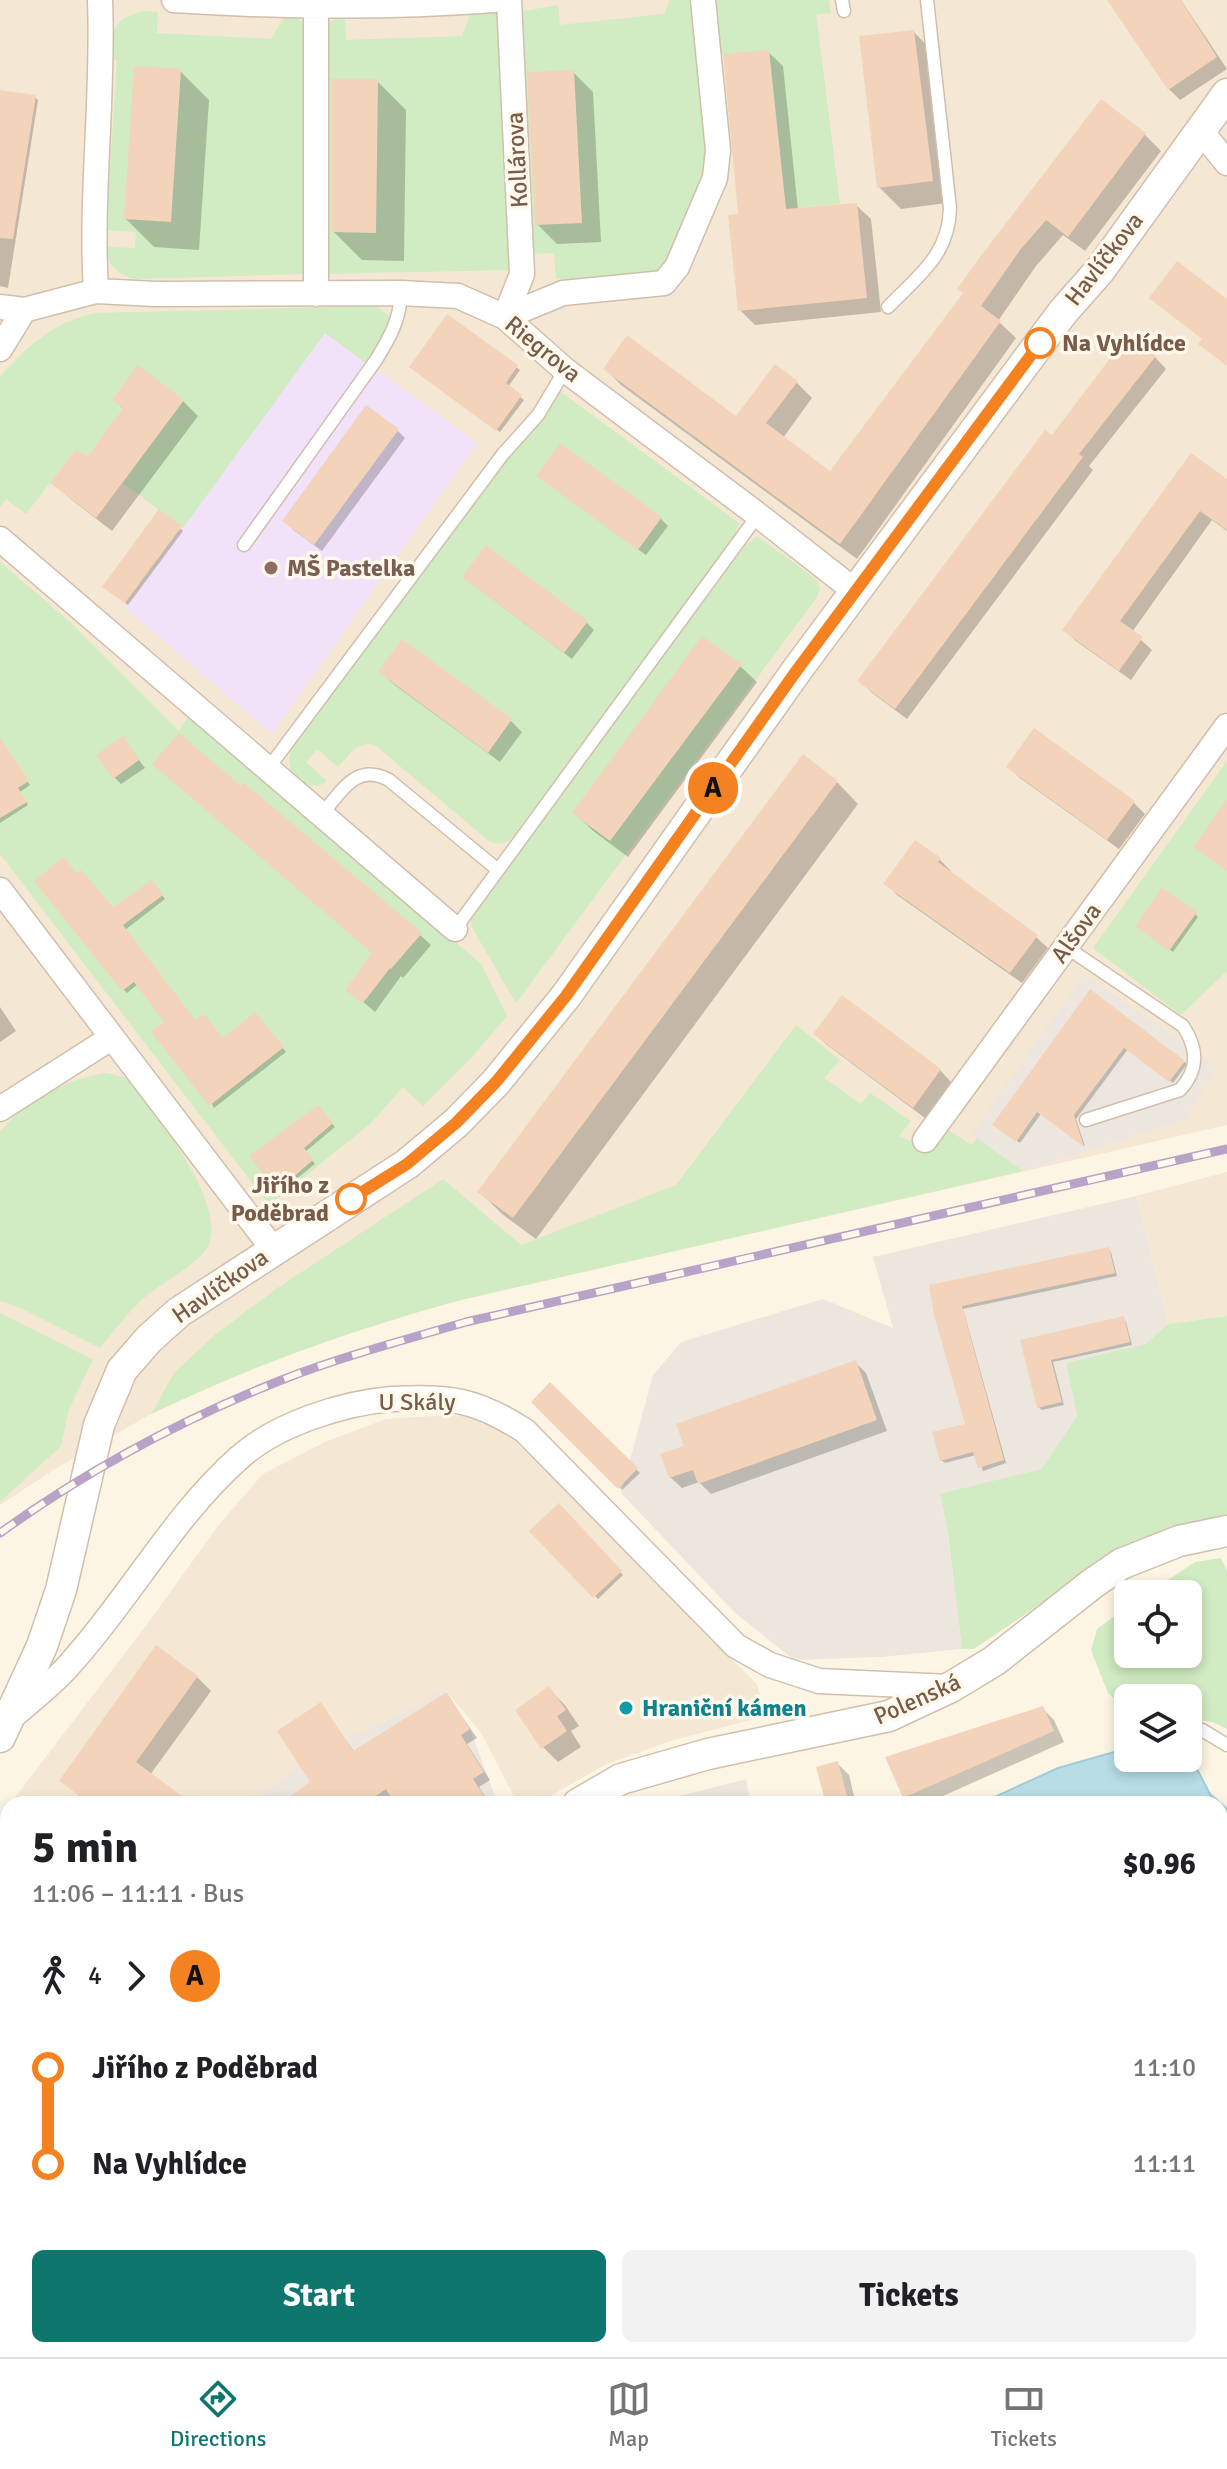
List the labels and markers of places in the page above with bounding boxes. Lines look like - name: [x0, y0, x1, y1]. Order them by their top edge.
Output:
- marker: Na Vyhlídce: [1025, 328, 1055, 358]
- place label: Na Vyhlídce: [1062, 328, 1186, 358]
- place label: MŠ Pastelka: [287, 553, 415, 583]
- marker: MŠ Pastelka: [262, 559, 280, 577]
- place label: Jiřího z Poděbrad: [231, 1170, 329, 1228]
- marker: Jiřího z Poděbrad: [336, 1184, 366, 1214]
- place label: Hraniční kámen: [642, 1693, 807, 1723]
- marker: Hraniční kámen: [617, 1699, 635, 1717]

